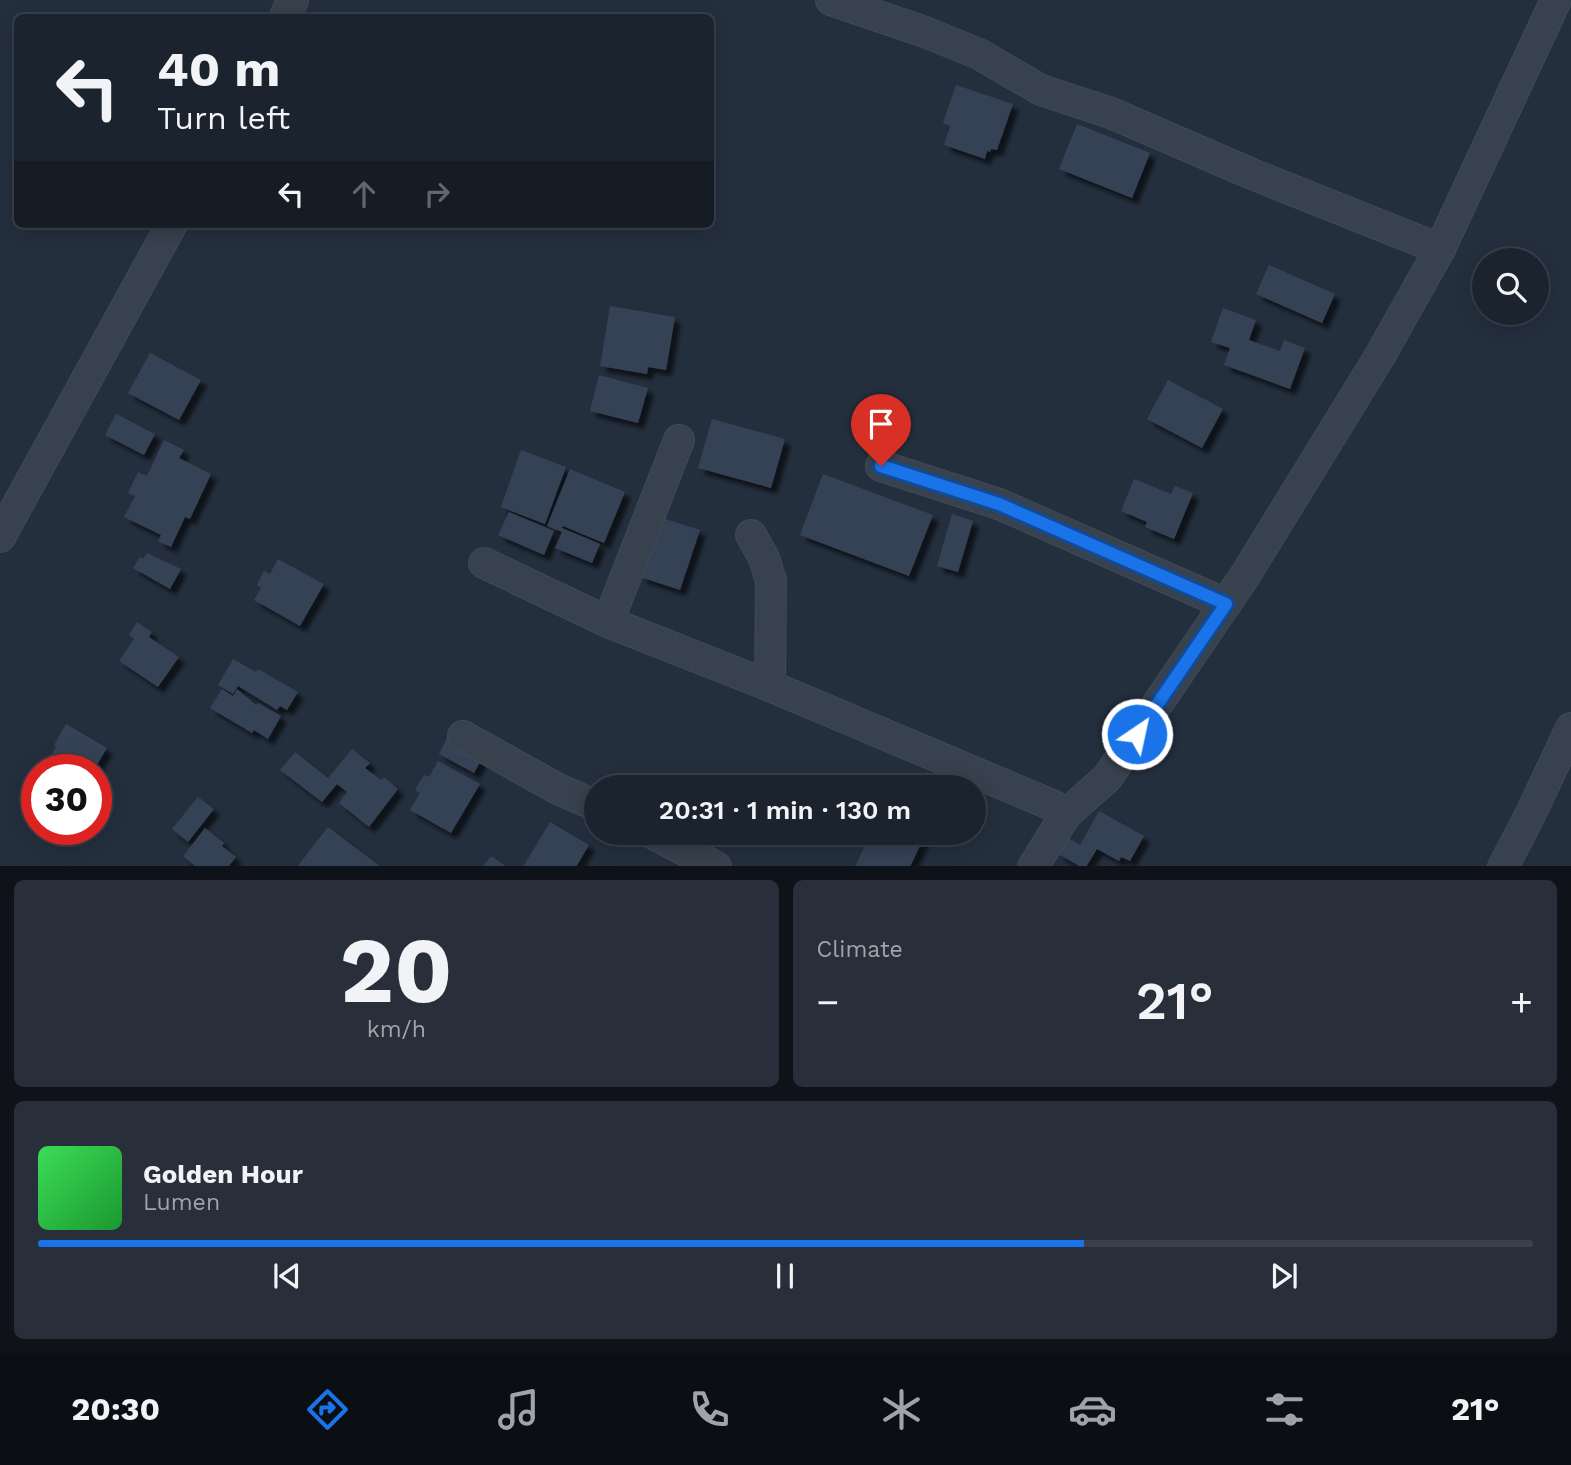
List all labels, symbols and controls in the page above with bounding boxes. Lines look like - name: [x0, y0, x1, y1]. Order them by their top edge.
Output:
- text: 40 m: [157, 40, 280, 98]
- icon: left: [42, 42, 133, 133]
- text: Turn left: [157, 99, 290, 137]
- icon: left: [272, 175, 310, 213]
- icon: ahead: [345, 175, 383, 213]
- icon: right: [418, 175, 456, 213]
- map controls: [1472, 248, 1549, 325]
- button: search: [1472, 248, 1549, 325]
- pin: [851, 394, 911, 466]
- icon: arrive: [862, 405, 900, 443]
- position arrow: [1100, 697, 1174, 771]
- speed limit sign: 30: [21, 754, 112, 845]
- text: 20:31 · 1 min · 130 m: [659, 795, 911, 825]
- text: 20: [340, 917, 453, 1024]
- text: Climate: [817, 936, 903, 963]
- text: 21°: [1136, 971, 1213, 1032]
- text: −: [817, 980, 839, 1024]
- text: +: [1510, 980, 1533, 1024]
- text: km/h: [367, 1016, 426, 1043]
- text: Golden Hour: [143, 1159, 303, 1189]
- text: Lumen: [143, 1189, 220, 1216]
- icon: previous: [268, 1257, 306, 1295]
- icon: pause: [766, 1257, 804, 1295]
- icon: next: [1265, 1257, 1303, 1295]
- icon: directions: [303, 1385, 352, 1434]
- icon: music: [494, 1385, 543, 1434]
- icon: phone: [685, 1385, 734, 1434]
- icon: climate: [877, 1385, 926, 1434]
- icon: car: [1068, 1385, 1117, 1434]
- icon: filters: [1260, 1385, 1309, 1434]
- text: 20:30: [71, 1390, 160, 1428]
- text: 21°: [1451, 1390, 1500, 1428]

